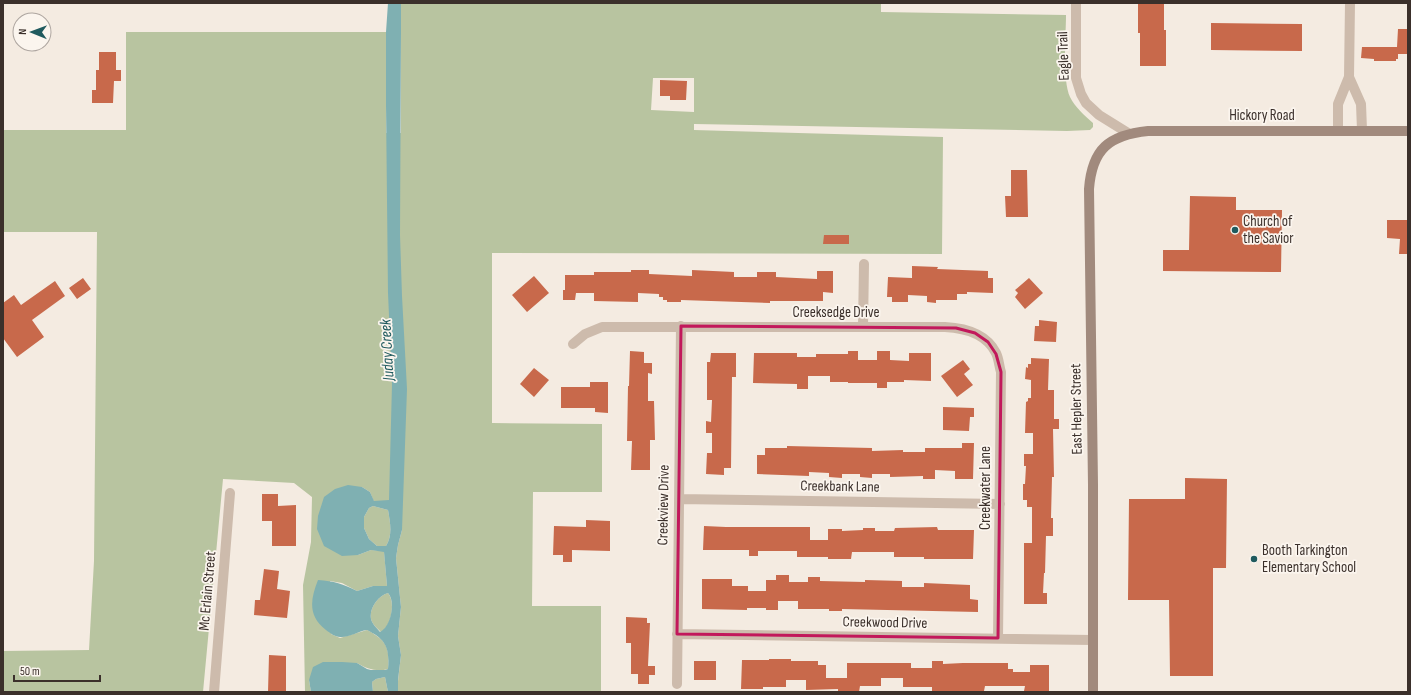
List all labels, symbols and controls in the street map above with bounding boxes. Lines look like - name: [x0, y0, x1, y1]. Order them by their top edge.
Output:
- north arrow: [12, 12, 52, 52]
- text: N: [16, 29, 29, 35]
- street label: Eagle Trail: [1053, 31, 1074, 81]
- street label: Hickory Road: [1229, 106, 1295, 125]
- place label: Church of the Savior: [1243, 212, 1294, 248]
- marker: Church of the Savior: [1230, 225, 1240, 235]
- street label: Creeksedge Drive: [792, 303, 880, 322]
- water label: Juday Creek: [376, 318, 399, 382]
- street label: East Hepler Street: [1066, 363, 1087, 455]
- street label: Creekwater Lane: [976, 446, 995, 530]
- street label: Creekview Drive: [653, 465, 674, 545]
- street label: Creekbank Lane: [800, 476, 880, 497]
- place label: Booth Tarkington Elementary School: [1262, 541, 1356, 577]
- street label: Mc Erlain Street: [195, 550, 220, 632]
- marker: Booth Tarkington Elementary School: [1249, 554, 1259, 564]
- street label: Creekwood Drive: [842, 612, 928, 633]
- scale bar: [14, 657, 100, 683]
- text: 50 m: [20, 664, 40, 679]

